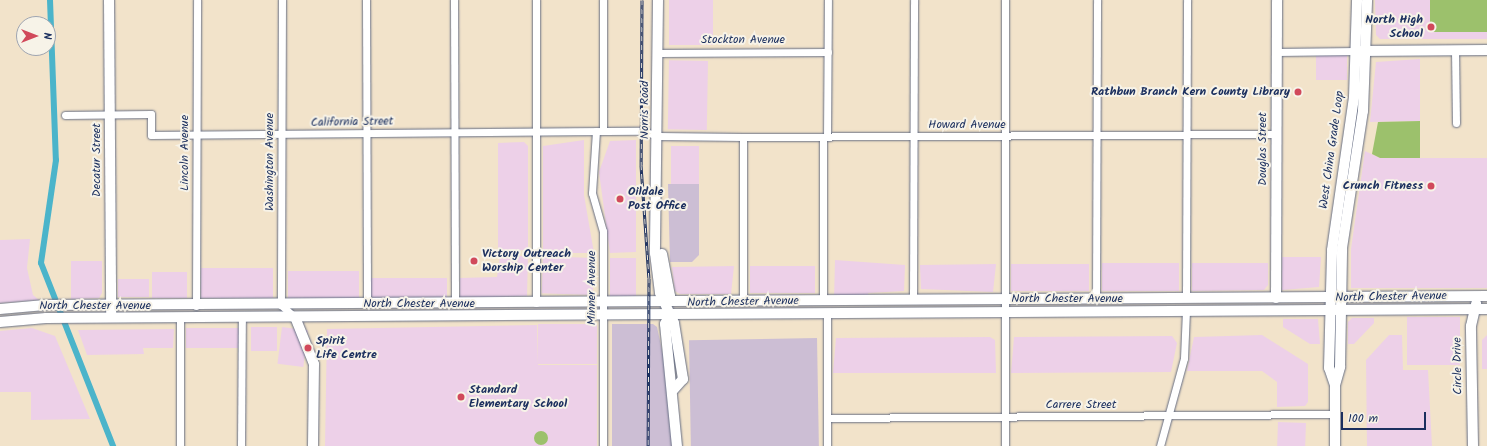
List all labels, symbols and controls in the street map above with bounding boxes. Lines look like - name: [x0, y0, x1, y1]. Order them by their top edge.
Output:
- place label: North High School: [1365, 13, 1423, 41]
- north arrow: [16, 16, 56, 56]
- marker: North High School: [1426, 22, 1436, 32]
- text: N: [38, 33, 56, 39]
- street label: Stockton Avenue: [701, 33, 785, 47]
- street label: Norris Road: [638, 81, 652, 139]
- place label: Rathbun Branch Kern County Library: [1091, 85, 1290, 99]
- marker: Rathbun Branch Kern County Library: [1293, 87, 1303, 97]
- street label: West China Grade Loop: [1317, 90, 1347, 210]
- street label: Douglas Street: [1256, 112, 1270, 186]
- street label: Washington Avenue: [263, 113, 277, 211]
- street label: California Street: [311, 114, 393, 130]
- street label: Lincoln Avenue: [178, 115, 192, 191]
- street label: Howard Avenue: [928, 118, 1006, 132]
- street label: Decatur Street: [90, 123, 104, 197]
- place label: Crunch Fitness: [1343, 179, 1423, 193]
- marker: Crunch Fitness: [1426, 181, 1436, 191]
- place label: Oildale Post Office: [628, 185, 686, 213]
- marker: Oildale Post Office: [615, 194, 625, 204]
- place label: Victory Outreach Worship Center: [482, 247, 571, 275]
- street label: Minner Avenue: [585, 251, 599, 325]
- marker: Victory Outreach Worship Center: [469, 256, 479, 266]
- street label: North Chester Avenue: [1335, 289, 1447, 305]
- street label: North Chester Avenue: [1011, 292, 1123, 306]
- street label: North Chester Avenue: [687, 294, 799, 310]
- street label: North Chester Avenue: [363, 297, 475, 311]
- street label: North Chester Avenue: [39, 299, 151, 313]
- place label: Spirit Life Centre: [316, 334, 377, 362]
- street label: Circle Drive: [1450, 337, 1466, 395]
- marker: Spirit Life Centre: [303, 343, 313, 353]
- place label: Standard Elementary School: [469, 383, 567, 411]
- marker: Standard Elementary School: [456, 392, 466, 402]
- street label: Carrere Street: [1046, 398, 1116, 412]
- scale bar: [1343, 404, 1428, 430]
- text: 100 m: [1348, 409, 1378, 428]

